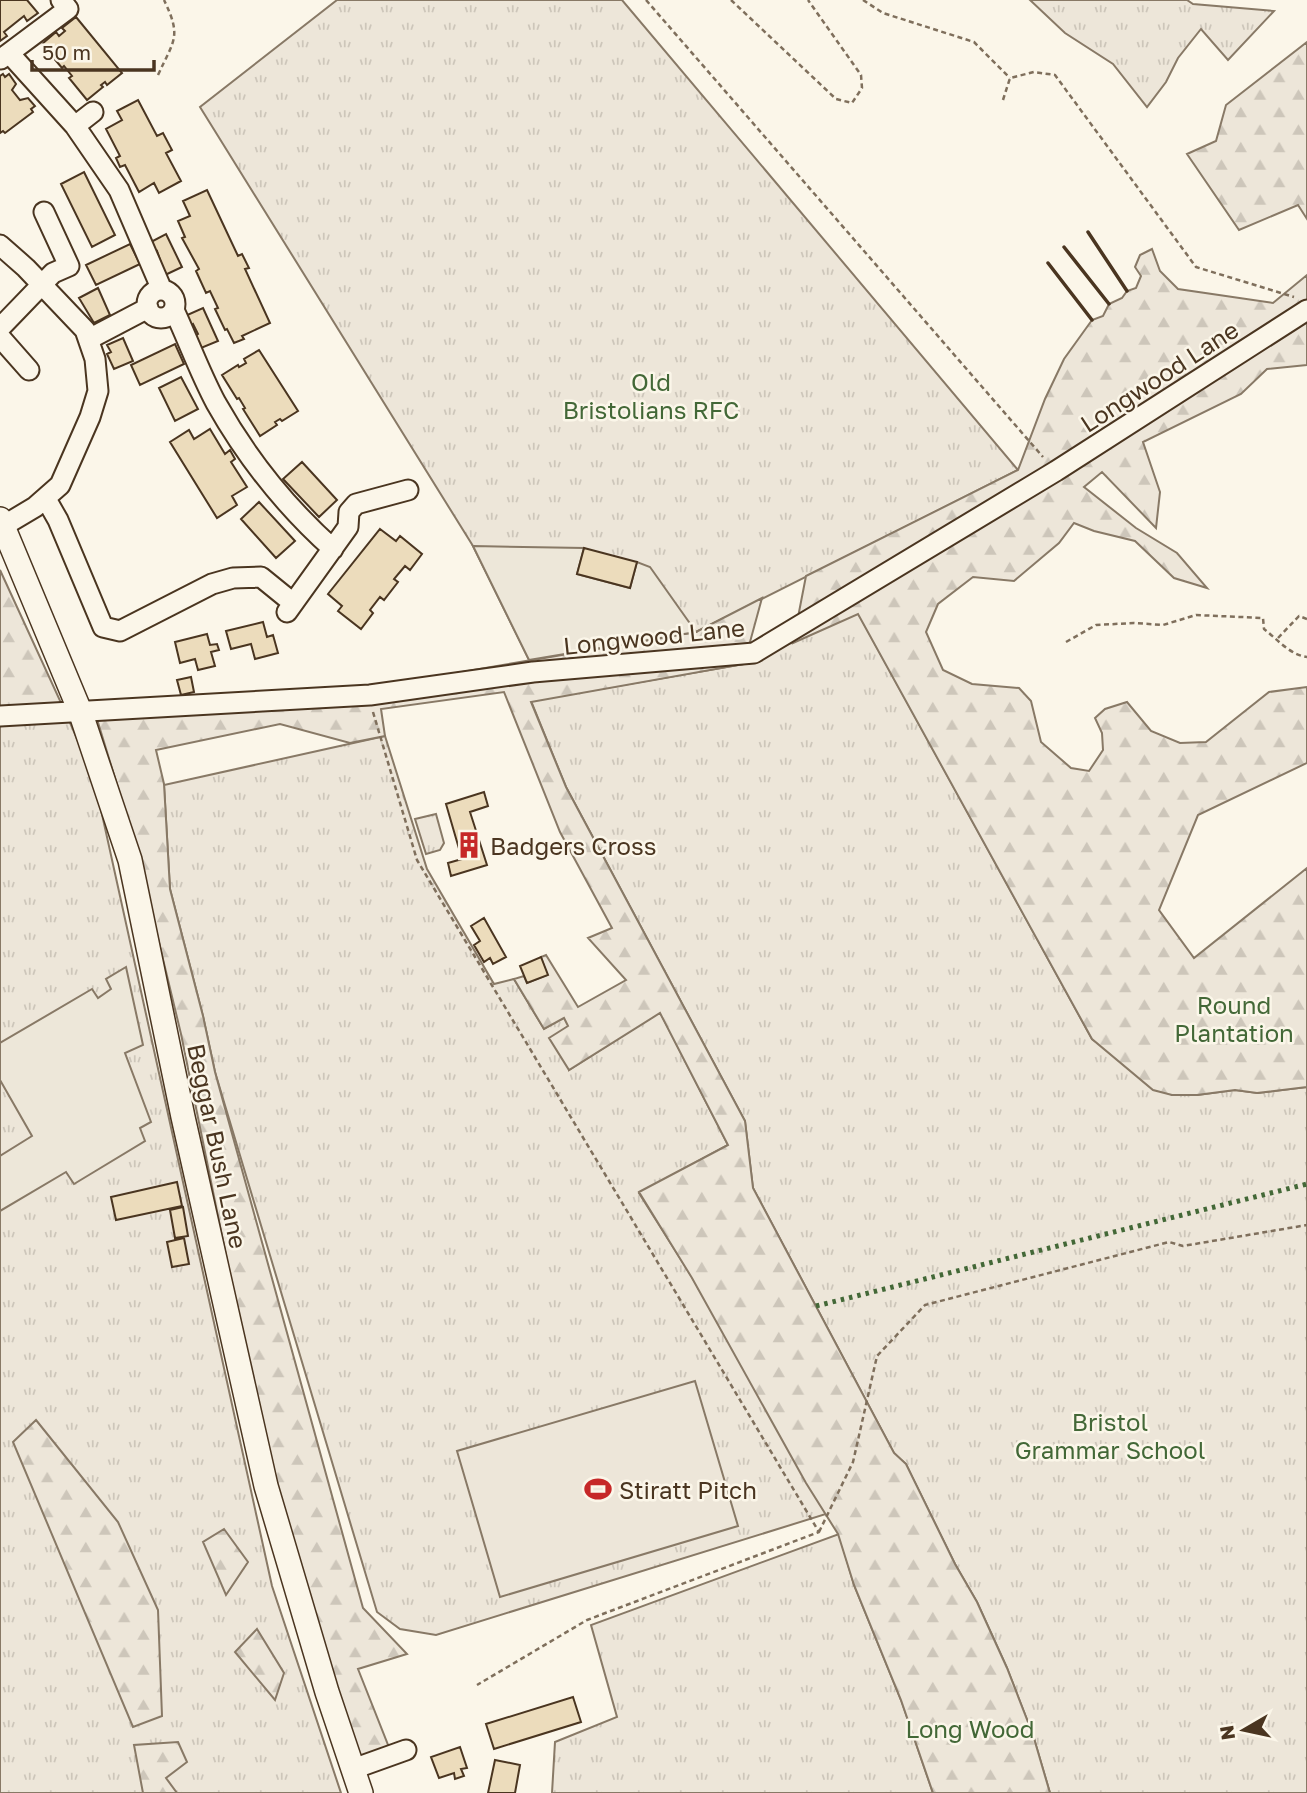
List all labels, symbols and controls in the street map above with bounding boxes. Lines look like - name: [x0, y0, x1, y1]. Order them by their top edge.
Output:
- scale bar: [32, 28, 154, 72]
- text: 50 m: [42, 39, 91, 65]
- street label: Longwood Lane: [1075, 314, 1243, 438]
- park label: Old Bristolians RFC: [563, 367, 739, 424]
- street label: Longwood Lane: [562, 612, 746, 660]
- building icon: Badgers Cross: [454, 830, 484, 860]
- place label: Badgers Cross: [490, 831, 656, 860]
- park label: Round Plantation: [1174, 990, 1294, 1047]
- street label: Beggar Bush Lane: [182, 1041, 254, 1251]
- park label: Bristol Grammar School: [1015, 1407, 1205, 1464]
- sports icon: Stiratt Pitch: [583, 1474, 613, 1504]
- place label: Stiratt Pitch: [619, 1475, 757, 1504]
- north arrow: [1209, 1695, 1279, 1765]
- park label: Long Wood: [906, 1714, 1035, 1743]
- text: N: [1214, 1724, 1239, 1742]

